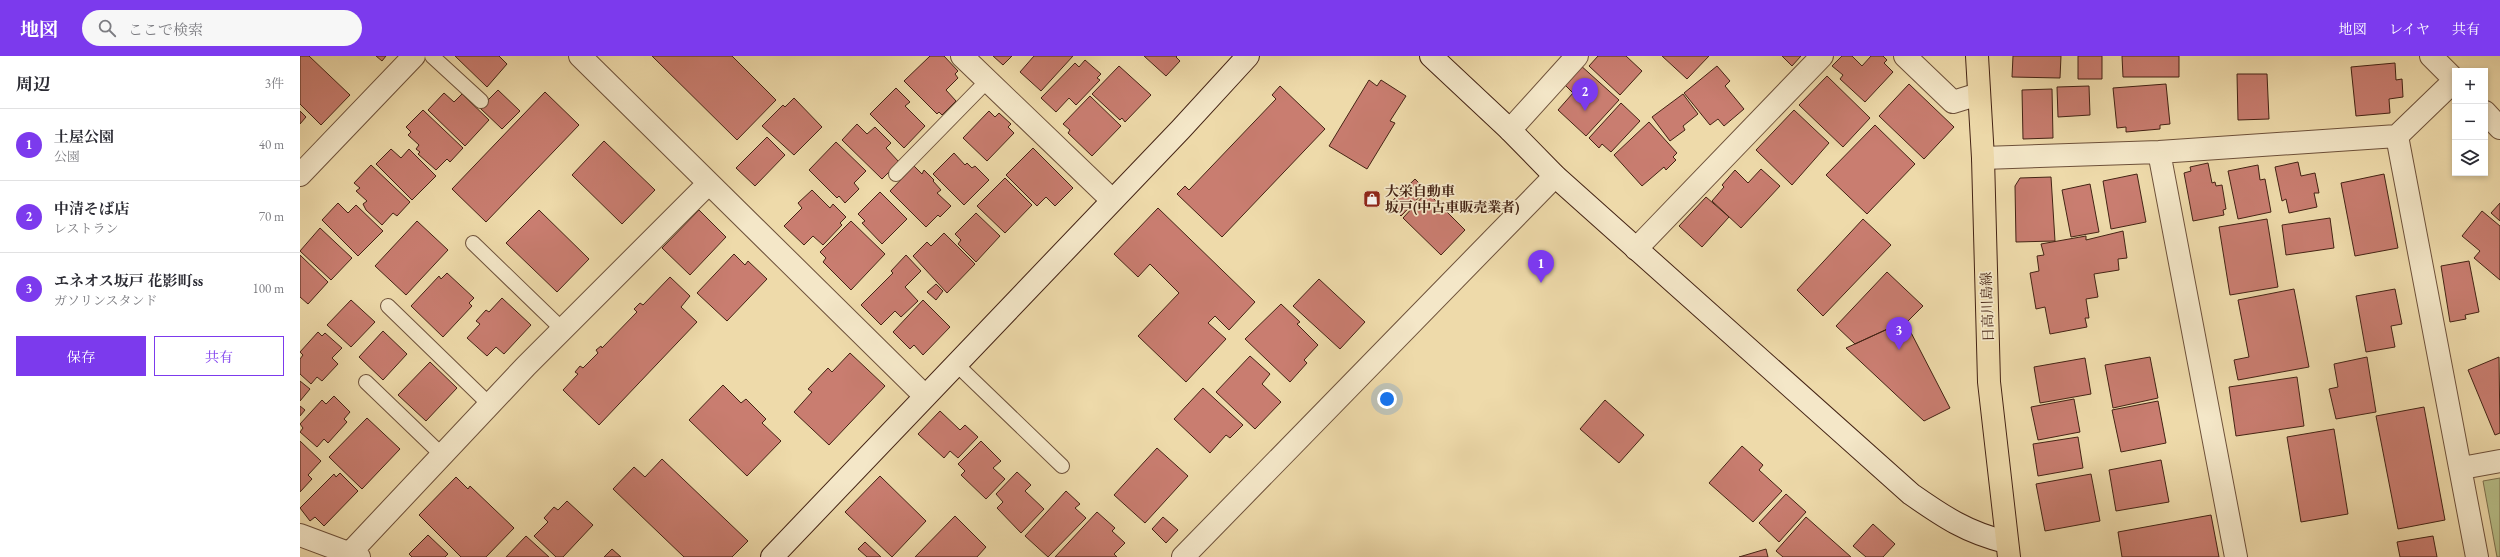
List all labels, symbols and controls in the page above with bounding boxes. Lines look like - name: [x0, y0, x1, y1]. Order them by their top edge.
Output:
- search box: [82, 10, 362, 46]
- text: 地図: [20, 17, 58, 42]
- icon: search: [96, 17, 118, 39]
- text: ここで検索: [128, 20, 203, 39]
- text: 地図: [2339, 20, 2367, 38]
- text: レイヤ: [2389, 20, 2430, 38]
- text: 共有: [2452, 20, 2480, 38]
- map controls: [2452, 68, 2488, 176]
- button: +: [2452, 68, 2488, 104]
- text: 周辺: [16, 73, 50, 95]
- text: 3件: [265, 75, 284, 92]
- pin: 2: [1572, 78, 1598, 111]
- button: −: [2452, 104, 2488, 140]
- text: 土屋公園: [54, 127, 114, 146]
- text: 1: [26, 136, 32, 153]
- text: 40 m: [259, 136, 284, 153]
- button: layers: [2452, 140, 2488, 176]
- text: 公園: [54, 148, 80, 165]
- place label: 大栄自動車 坂戸(中古車販売業者): [1385, 182, 1520, 216]
- shop icon: 大栄自動車 坂戸(中古車販売業者): [1362, 189, 1382, 209]
- text: 中清そば店: [54, 199, 129, 218]
- text: 2: [26, 208, 32, 225]
- text: 70 m: [259, 208, 284, 225]
- text: レストラン: [54, 220, 119, 237]
- pin: 1: [1528, 250, 1554, 283]
- text: エネオス坂戸 花影町ss: [54, 271, 203, 290]
- street label: 日高川島線: [1977, 272, 1997, 342]
- text: 3: [26, 280, 32, 297]
- text: 100 m: [253, 280, 284, 297]
- text: ガソリンスタンド: [54, 292, 158, 309]
- pin: 3: [1886, 317, 1912, 350]
- button: 保存: [16, 336, 146, 376]
- button: 共有: [154, 336, 284, 376]
- your location: [1377, 389, 1397, 409]

